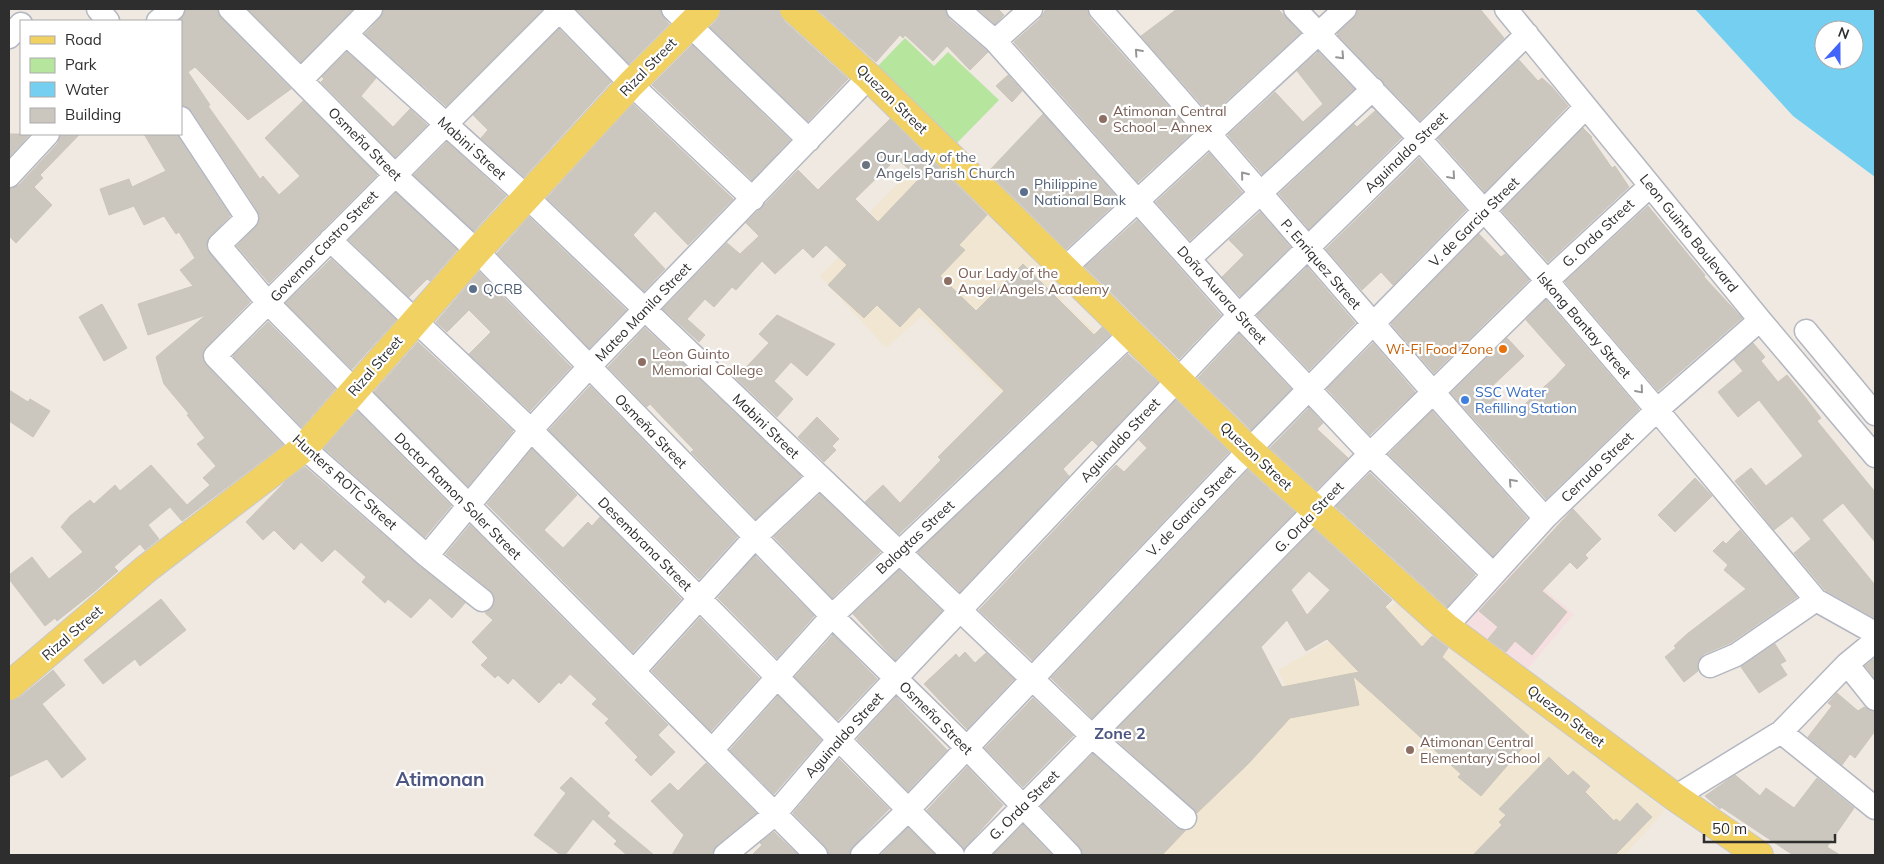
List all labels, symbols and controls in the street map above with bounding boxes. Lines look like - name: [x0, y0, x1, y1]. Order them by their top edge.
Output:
- legend: [20, 20, 182, 135]
- north arrow: [1814, 20, 1864, 70]
- text: N: [1835, 23, 1852, 43]
- text: Road: [65, 30, 102, 49]
- street label: Rizal Street: [616, 34, 680, 100]
- one-way arrow: [1135, 48, 1144, 57]
- one-way arrow: [1335, 50, 1344, 59]
- text: Park: [65, 55, 97, 74]
- street label: Quezon Street: [853, 61, 931, 138]
- text: Water: [65, 80, 109, 99]
- place label: Atimonan Central School – Annex: [1113, 102, 1227, 136]
- street label: Osmeña Street: [324, 103, 406, 185]
- text: Building: [65, 105, 121, 124]
- street label: Aguinaldo Street: [1361, 108, 1451, 196]
- street label: Mabini Street: [434, 113, 510, 184]
- marker: Atimonan Central School – Annex: [1097, 113, 1109, 125]
- place label: Our Lady of the Angels Parish Church: [876, 148, 1015, 182]
- marker: Our Lady of the Angels Parish Church: [860, 159, 872, 171]
- one-way arrow: [1446, 170, 1455, 179]
- street label: Leon Guinto Boulevard: [1636, 170, 1742, 296]
- one-way arrow: [1241, 171, 1250, 180]
- street label: V. de Garcia Street: [1425, 173, 1523, 271]
- place label: Philippine National Bank: [1034, 175, 1127, 209]
- street label: Governor Castro Street: [266, 186, 382, 305]
- marker: Philippine National Bank: [1018, 186, 1030, 198]
- street label: G. Orda Street: [1558, 195, 1638, 271]
- street label: P. Enriquez Street: [1277, 215, 1365, 313]
- street label: Doña Aurora Street: [1173, 242, 1271, 348]
- street label: Mateo Manila Street: [591, 259, 695, 365]
- place label: Our Lady of the Angel Angels Academy: [958, 264, 1110, 298]
- street label: Iskong Bantay Street: [1533, 268, 1635, 382]
- marker: Our Lady of the Angel Angels Academy: [942, 275, 954, 287]
- place label: QCRB: [483, 280, 523, 298]
- marker: QCRB: [467, 283, 479, 295]
- street label: Rizal Street: [344, 332, 406, 400]
- place label: Wi-Fi Food Zone: [1386, 340, 1493, 358]
- marker: Wi-Fi Food Zone: [1497, 343, 1509, 355]
- place label: Leon Guinto Memorial College: [652, 345, 763, 379]
- marker: Leon Guinto Memorial College: [636, 356, 648, 368]
- place label: SSC Water Refilling Station: [1475, 383, 1577, 417]
- one-way arrow: [1634, 384, 1643, 393]
- street label: Osmeña Street: [611, 390, 691, 472]
- street label: Mabini Street: [729, 390, 803, 462]
- street label: Aguinaldo Street: [1076, 394, 1164, 486]
- marker: SSC Water Refilling Station: [1459, 394, 1471, 406]
- street label: Quezon Street: [1216, 418, 1296, 494]
- street label: Cerrudo Street: [1557, 428, 1637, 506]
- street label: Doctor Ramon Soler Street: [391, 429, 525, 563]
- street label: Hunters ROTC Street: [289, 430, 401, 534]
- street label: V. de Garcia Street: [1143, 461, 1239, 560]
- street label: G. Orda Street: [1271, 478, 1348, 556]
- one-way arrow: [1509, 478, 1518, 487]
- street label: Desembrana Street: [594, 493, 696, 595]
- street label: Balagtas Street: [872, 496, 958, 578]
- street label: Rizal Street: [38, 602, 106, 664]
- street label: Osmeña Street: [895, 677, 977, 759]
- street label: Quezon Street: [1524, 681, 1608, 751]
- street label: Aguinaldo Street: [801, 688, 887, 781]
- district label: Zone 2: [1094, 723, 1146, 743]
- place label: Atimonan Central Elementary School: [1420, 733, 1540, 767]
- marker: Atimonan Central Elementary School: [1404, 744, 1416, 756]
- street label: G. Orda Street: [985, 766, 1063, 844]
- district label: Atimonan: [395, 767, 485, 791]
- scale bar: [1704, 812, 1835, 844]
- text: 50 m: [1712, 819, 1747, 838]

